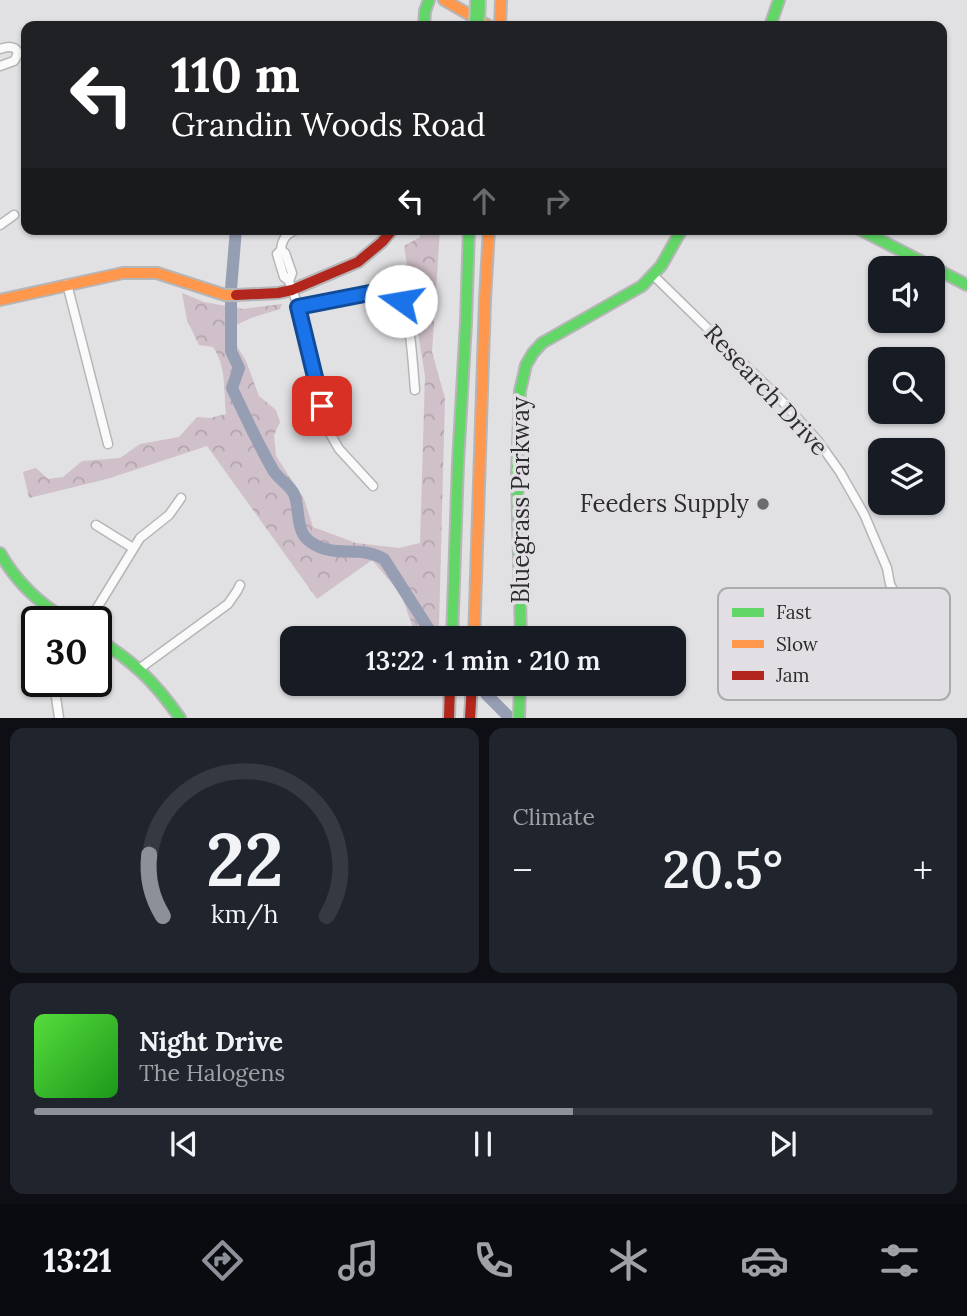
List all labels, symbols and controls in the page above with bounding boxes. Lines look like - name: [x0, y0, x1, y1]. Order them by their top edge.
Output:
- text: 110 m: [171, 43, 300, 105]
- icon: left: [56, 49, 147, 140]
- text: Grandin Woods Road: [171, 104, 486, 145]
- icon: left: [392, 182, 430, 220]
- icon: ahead: [465, 182, 503, 220]
- icon: right: [538, 182, 576, 220]
- map controls: [868, 256, 945, 515]
- button: sound: [868, 256, 945, 333]
- position arrow: [364, 264, 438, 338]
- street label: Research Drive: [698, 318, 835, 462]
- button: search: [868, 347, 945, 424]
- pin: [292, 376, 352, 436]
- icon: arrive: [303, 387, 341, 425]
- street label: Bluegrass Parkway: [505, 396, 536, 603]
- button: layers: [868, 438, 945, 515]
- place label: Feeders Supply: [580, 488, 749, 519]
- marker: Feeders Supply: [755, 496, 771, 512]
- legend: [718, 588, 950, 700]
- text: Fast: [776, 600, 812, 624]
- speed limit sign: 30: [21, 606, 112, 697]
- text: Slow: [776, 632, 819, 656]
- text: 13:22 · 1 min · 210 m: [366, 644, 600, 677]
- text: Jam: [775, 663, 810, 687]
- text: Climate: [513, 802, 595, 831]
- text: 22: [205, 814, 283, 907]
- text: 20.5°: [662, 836, 783, 902]
- text: −: [513, 846, 533, 894]
- text: +: [913, 846, 933, 894]
- text: km/h: [210, 898, 278, 930]
- text: Night Drive: [139, 1025, 283, 1058]
- text: The Halogens: [139, 1058, 285, 1087]
- icon: previous: [165, 1125, 203, 1163]
- icon: pause: [464, 1125, 502, 1163]
- icon: next: [764, 1125, 802, 1163]
- icon: directions: [198, 1236, 247, 1285]
- icon: music: [334, 1236, 383, 1285]
- icon: phone: [469, 1236, 518, 1285]
- icon: climate: [604, 1236, 653, 1285]
- icon: car: [740, 1236, 789, 1285]
- icon: filters: [875, 1236, 924, 1285]
- text: 13:21: [43, 1240, 112, 1281]

